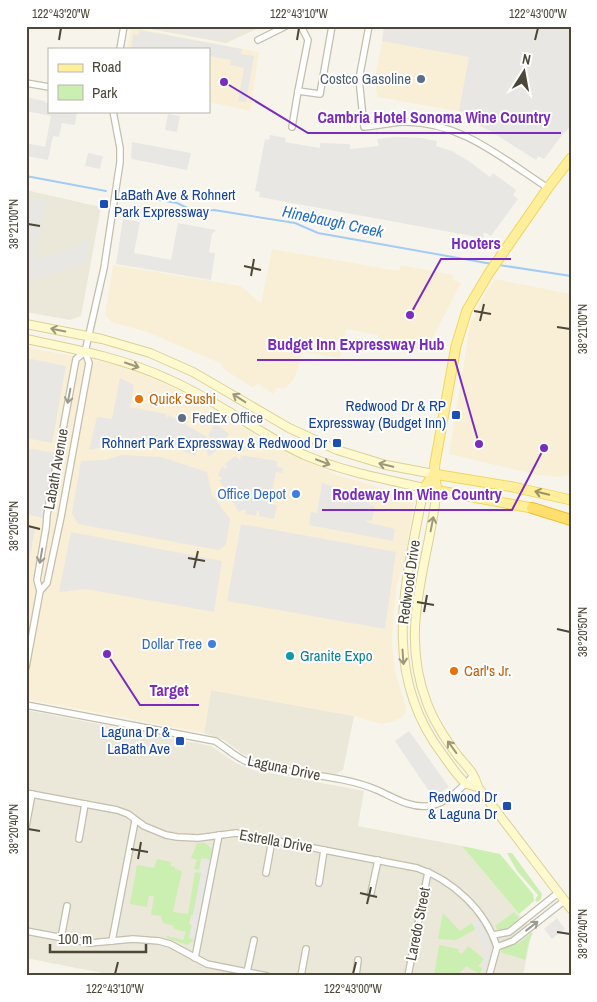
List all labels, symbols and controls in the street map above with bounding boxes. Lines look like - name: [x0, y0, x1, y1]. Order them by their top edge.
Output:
- text: 122°43'20"W: [32, 6, 91, 22]
- text: 122°43'10"W: [270, 6, 329, 22]
- text: 122°43'00"W: [509, 6, 568, 22]
- legend: [48, 48, 210, 112]
- north arrow: [500, 48, 550, 98]
- text: N: [521, 50, 532, 69]
- text: Road: [92, 56, 121, 77]
- place label: Costco Gasoline: [320, 68, 411, 89]
- marker: Costco Gasoline: [415, 73, 427, 85]
- text: Park: [92, 82, 118, 103]
- callout: Cambria Hotel Sonoma Wine Country: [308, 102, 561, 133]
- text: Cambria Hotel Sonoma Wine Country: [317, 106, 551, 128]
- place label: LaBath Ave & Rohnert Park Expressway: [114, 184, 236, 222]
- marker: LaBath Ave & Rohnert Park Expressway: [98, 198, 110, 210]
- text: 38°21'00"N: [6, 199, 22, 249]
- water label: Hinebaugh Creek: [280, 200, 386, 243]
- callout: Hooters: [441, 228, 511, 259]
- text: Hooters: [451, 232, 501, 254]
- text: 38°21'00"N: [575, 304, 591, 354]
- one-way arrow: [50, 324, 66, 334]
- callout: Budget Inn Expressway Hub: [257, 329, 455, 360]
- text: Budget Inn Expressway Hub: [267, 333, 445, 355]
- one-way arrow: [124, 361, 139, 370]
- one-way arrow: [64, 387, 74, 403]
- place label: Quick Sushi: [149, 388, 216, 409]
- marker: Quick Sushi: [133, 393, 145, 405]
- one-way arrow: [232, 393, 246, 403]
- place label: Redwood Dr & RP Expressway (Budget Inn): [309, 395, 446, 433]
- place label: FedEx Office: [192, 407, 263, 428]
- marker: Redwood Dr & RP Expressway (Budget Inn): [450, 409, 462, 421]
- marker: FedEx Office: [176, 412, 188, 424]
- street label: Labath Avenue: [38, 427, 73, 511]
- place label: Rohnert Park Expressway & Redwood Dr: [101, 432, 327, 453]
- marker: Rohnert Park Expressway & Redwood Dr: [331, 437, 343, 449]
- one-way arrow: [315, 458, 330, 467]
- one-way arrow: [378, 460, 394, 469]
- callout: Rodeway Inn Wine Country: [322, 479, 512, 510]
- place label: Office Depot: [217, 483, 287, 504]
- text: Rodeway Inn Wine Country: [332, 483, 503, 505]
- marker: Office Depot: [290, 488, 302, 500]
- one-way arrow: [534, 488, 550, 497]
- text: 38°20'50"N: [6, 501, 22, 551]
- one-way arrow: [427, 517, 437, 533]
- street label: Redwood Drive: [392, 538, 425, 625]
- one-way arrow: [36, 548, 46, 564]
- text: 38°20'50"N: [575, 607, 591, 657]
- place label: Dollar Tree: [142, 633, 202, 654]
- marker: Dollar Tree: [206, 638, 218, 650]
- place label: Granite Expo: [300, 645, 373, 666]
- one-way arrow: [399, 649, 408, 665]
- marker: Granite Expo: [284, 650, 296, 662]
- place label: Carl's Jr.: [464, 660, 511, 681]
- marker: Carl's Jr.: [448, 665, 460, 677]
- callout: Target: [140, 674, 199, 705]
- text: Target: [149, 679, 189, 701]
- place label: Laguna Dr & LaBath Ave: [101, 721, 171, 759]
- marker: Laguna Dr & LaBath Ave: [174, 735, 186, 747]
- one-way arrow: [446, 741, 457, 754]
- street label: Laguna Drive: [246, 750, 323, 785]
- place label: Redwood Dr & Laguna Dr: [428, 786, 497, 824]
- marker: Redwood Dr & Laguna Dr: [501, 800, 513, 812]
- text: 38°20'40"N: [6, 804, 22, 854]
- street label: Estrella Drive: [238, 824, 314, 857]
- street label: Laredo Street: [400, 885, 435, 962]
- text: 38°20'40"N: [575, 909, 591, 959]
- one-way arrow: [525, 921, 538, 932]
- scale bar: [50, 922, 146, 954]
- text: 100 m: [58, 928, 92, 949]
- text: 122°43'10"W: [86, 981, 145, 997]
- text: 122°43'00"W: [324, 981, 383, 997]

